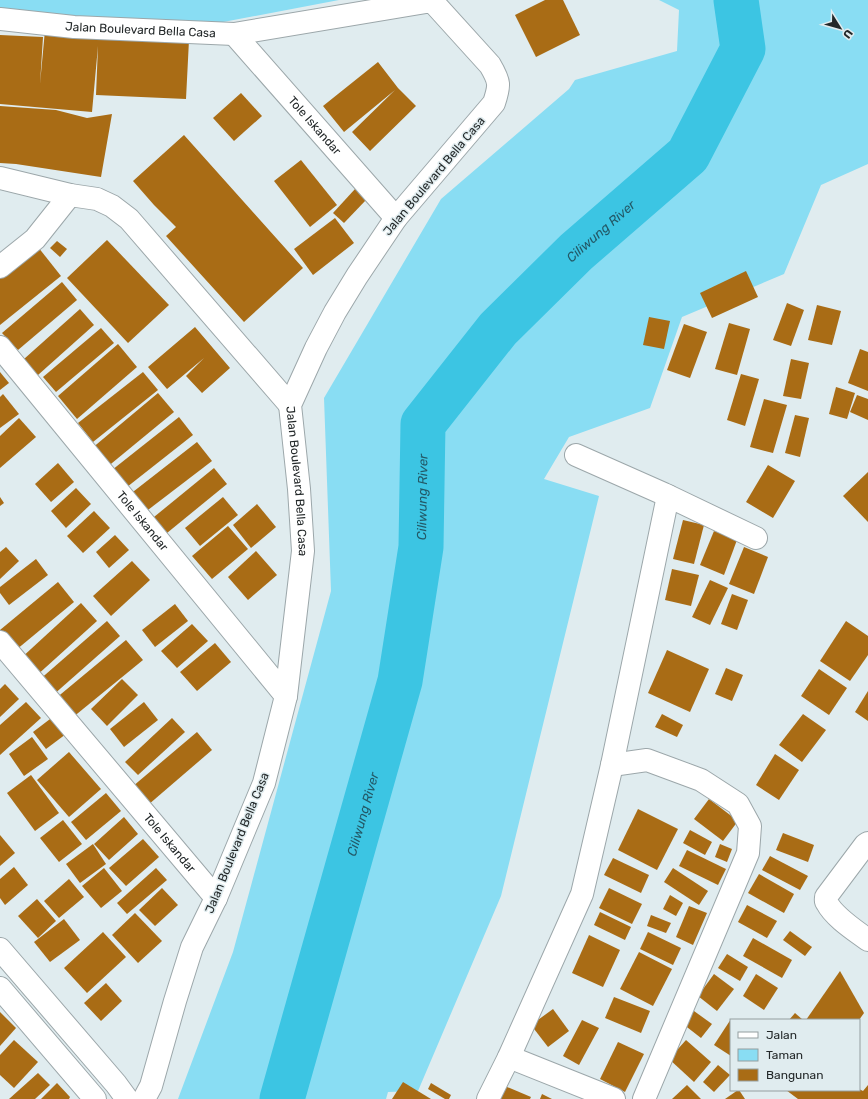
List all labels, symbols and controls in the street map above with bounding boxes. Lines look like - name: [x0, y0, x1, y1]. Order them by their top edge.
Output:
- north arrow: [820, 8, 860, 48]
- street label: Jalan Boulevard Bella Casa: [65, 19, 216, 40]
- text: U: [840, 27, 855, 41]
- street label: Tole Iskandar: [285, 94, 344, 158]
- street label: Jalan Boulevard Bella Casa: [380, 114, 488, 238]
- water label: Ciliwung River: [563, 197, 639, 265]
- street label: Jalan Boulevard Bella Casa: [283, 405, 310, 557]
- water label: Ciliwung River: [414, 453, 431, 540]
- street label: Tole Iskandar: [114, 488, 171, 554]
- water label: Ciliwung River: [344, 770, 382, 858]
- street label: Jalan Boulevard Bella Casa: [202, 771, 272, 915]
- street label: Tole Iskandar: [141, 811, 199, 876]
- legend: [730, 1019, 860, 1091]
- text: Jalan: [766, 1028, 797, 1042]
- text: Taman: [766, 1048, 803, 1062]
- text: Bangunan: [766, 1068, 823, 1082]

